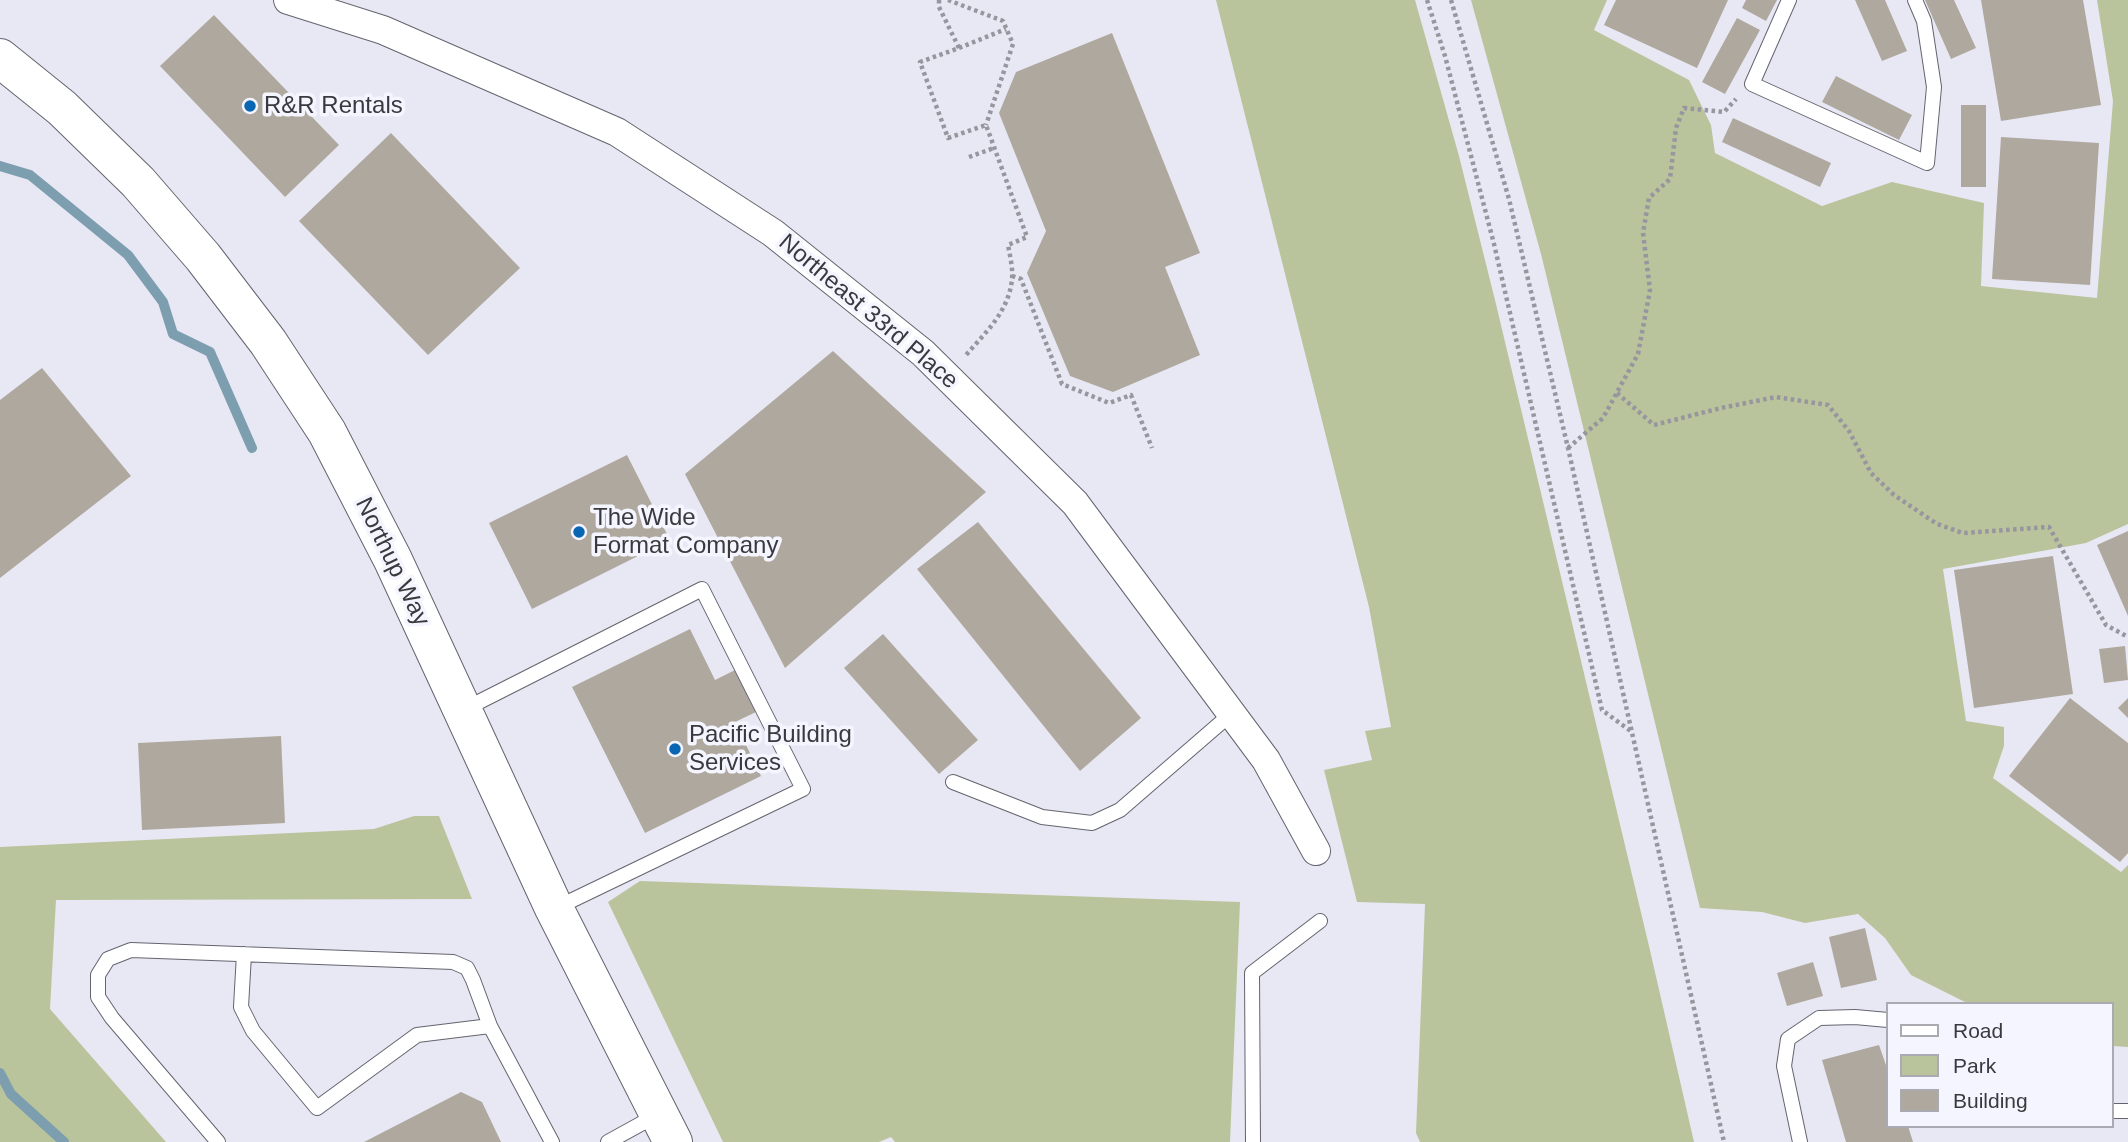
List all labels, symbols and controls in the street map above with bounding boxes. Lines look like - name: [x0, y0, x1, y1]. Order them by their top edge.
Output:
- place label: R&R Rentals: [264, 92, 403, 120]
- marker: R&R Rentals: [242, 98, 258, 114]
- street label: Northeast 33rd Place: [772, 229, 964, 395]
- street label: Northup Way: [349, 493, 435, 631]
- place label: The Wide Format Company: [593, 504, 778, 560]
- marker: The Wide Format Company: [571, 524, 587, 540]
- place label: Pacific Building Services: [689, 721, 852, 777]
- marker: Pacific Building Services: [667, 741, 683, 757]
- legend: [1886, 1002, 2114, 1128]
- text: Road: [1953, 1019, 2003, 1042]
- text: Park: [1953, 1054, 1996, 1077]
- text: Building: [1953, 1089, 2028, 1112]

